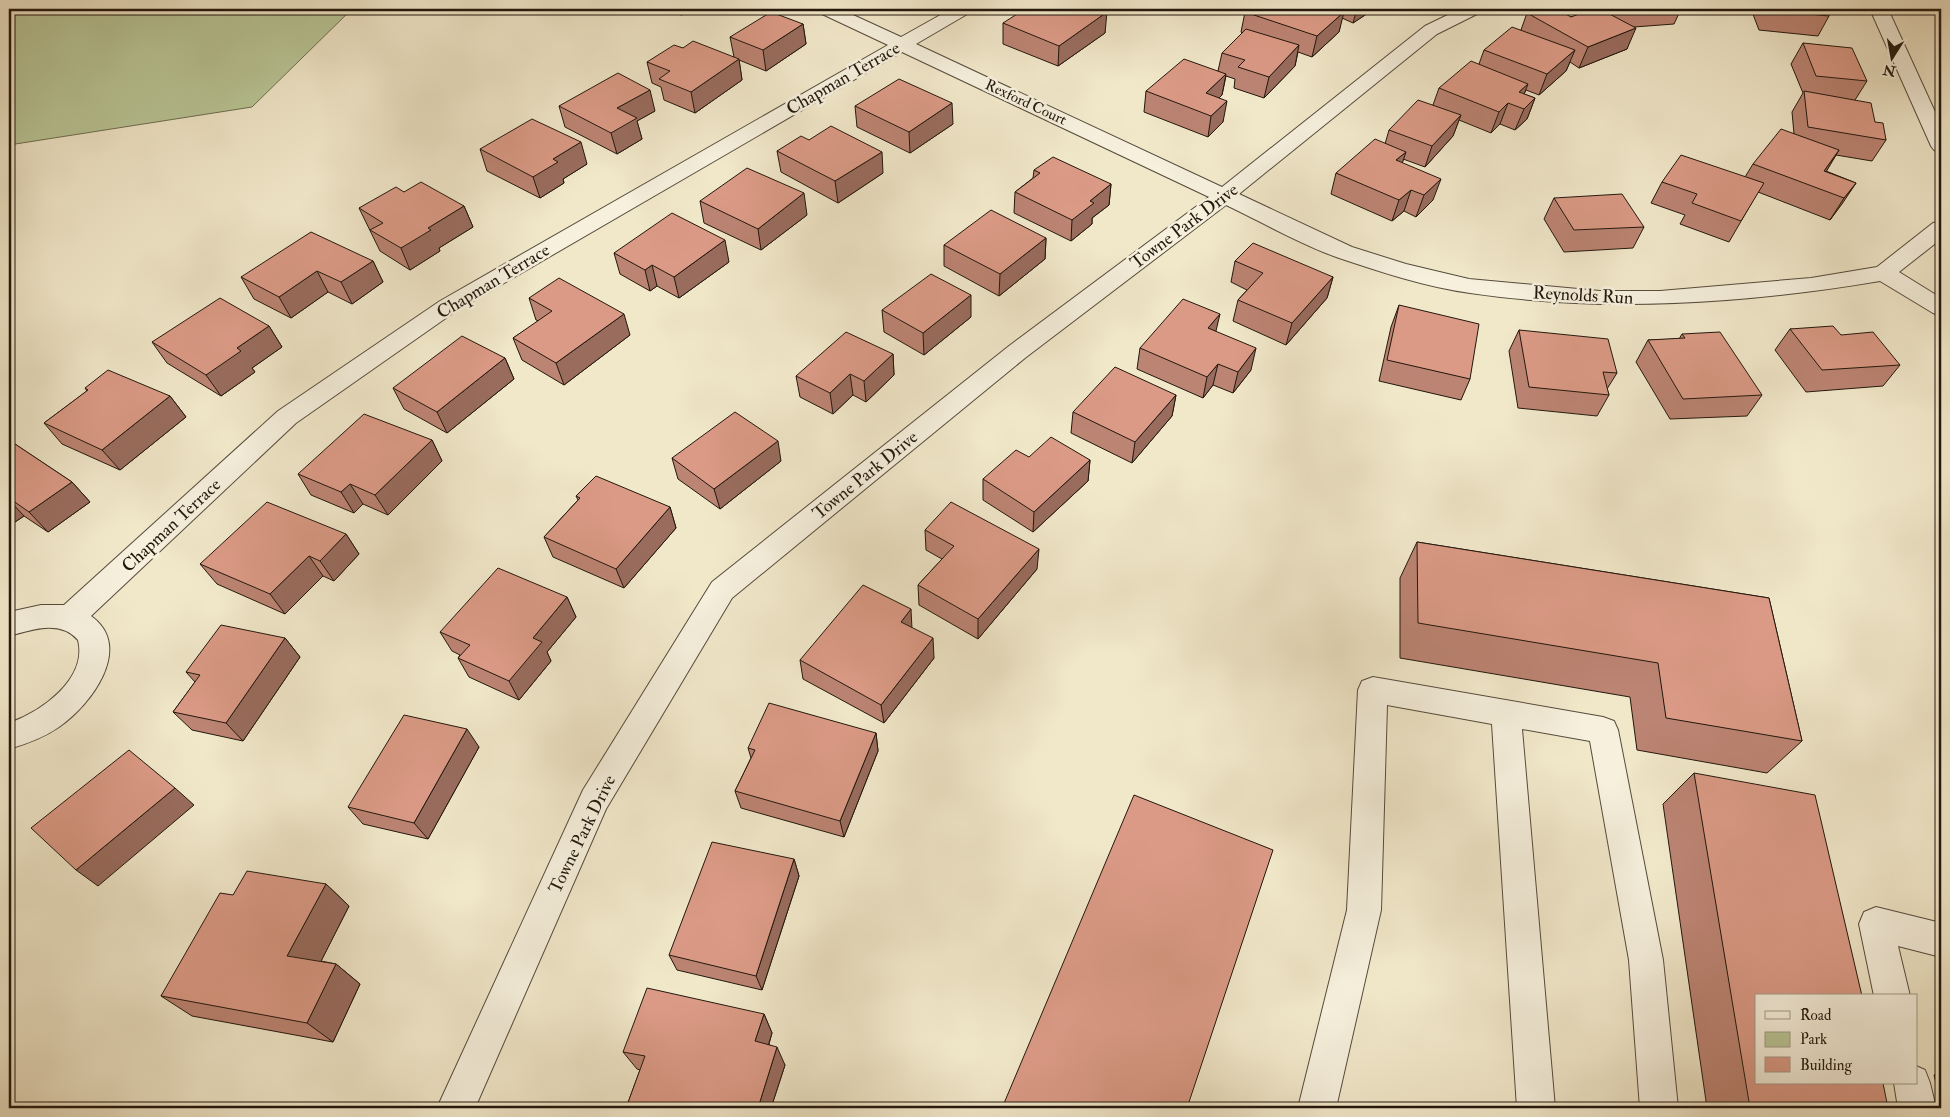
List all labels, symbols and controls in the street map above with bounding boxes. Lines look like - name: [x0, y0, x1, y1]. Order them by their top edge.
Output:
- north arrow: [1868, 32, 1918, 82]
- street label: Chapman Terrace: [782, 36, 905, 120]
- text: N: [1881, 61, 1898, 80]
- street label: Rexford Court: [982, 75, 1070, 130]
- street label: Towne Park Drive: [1126, 178, 1243, 274]
- street label: Chapman Terrace: [433, 238, 554, 324]
- street label: Reynolds Run: [1532, 281, 1634, 310]
- street label: Towne Park Drive: [808, 426, 923, 525]
- street label: Chapman Terrace: [117, 473, 226, 577]
- street label: Towne Park Drive: [544, 771, 621, 897]
- legend: [1755, 994, 1918, 1084]
- text: Road: [1800, 1006, 1832, 1025]
- text: Park: [1800, 1030, 1827, 1049]
- text: Building: [1800, 1056, 1852, 1075]

